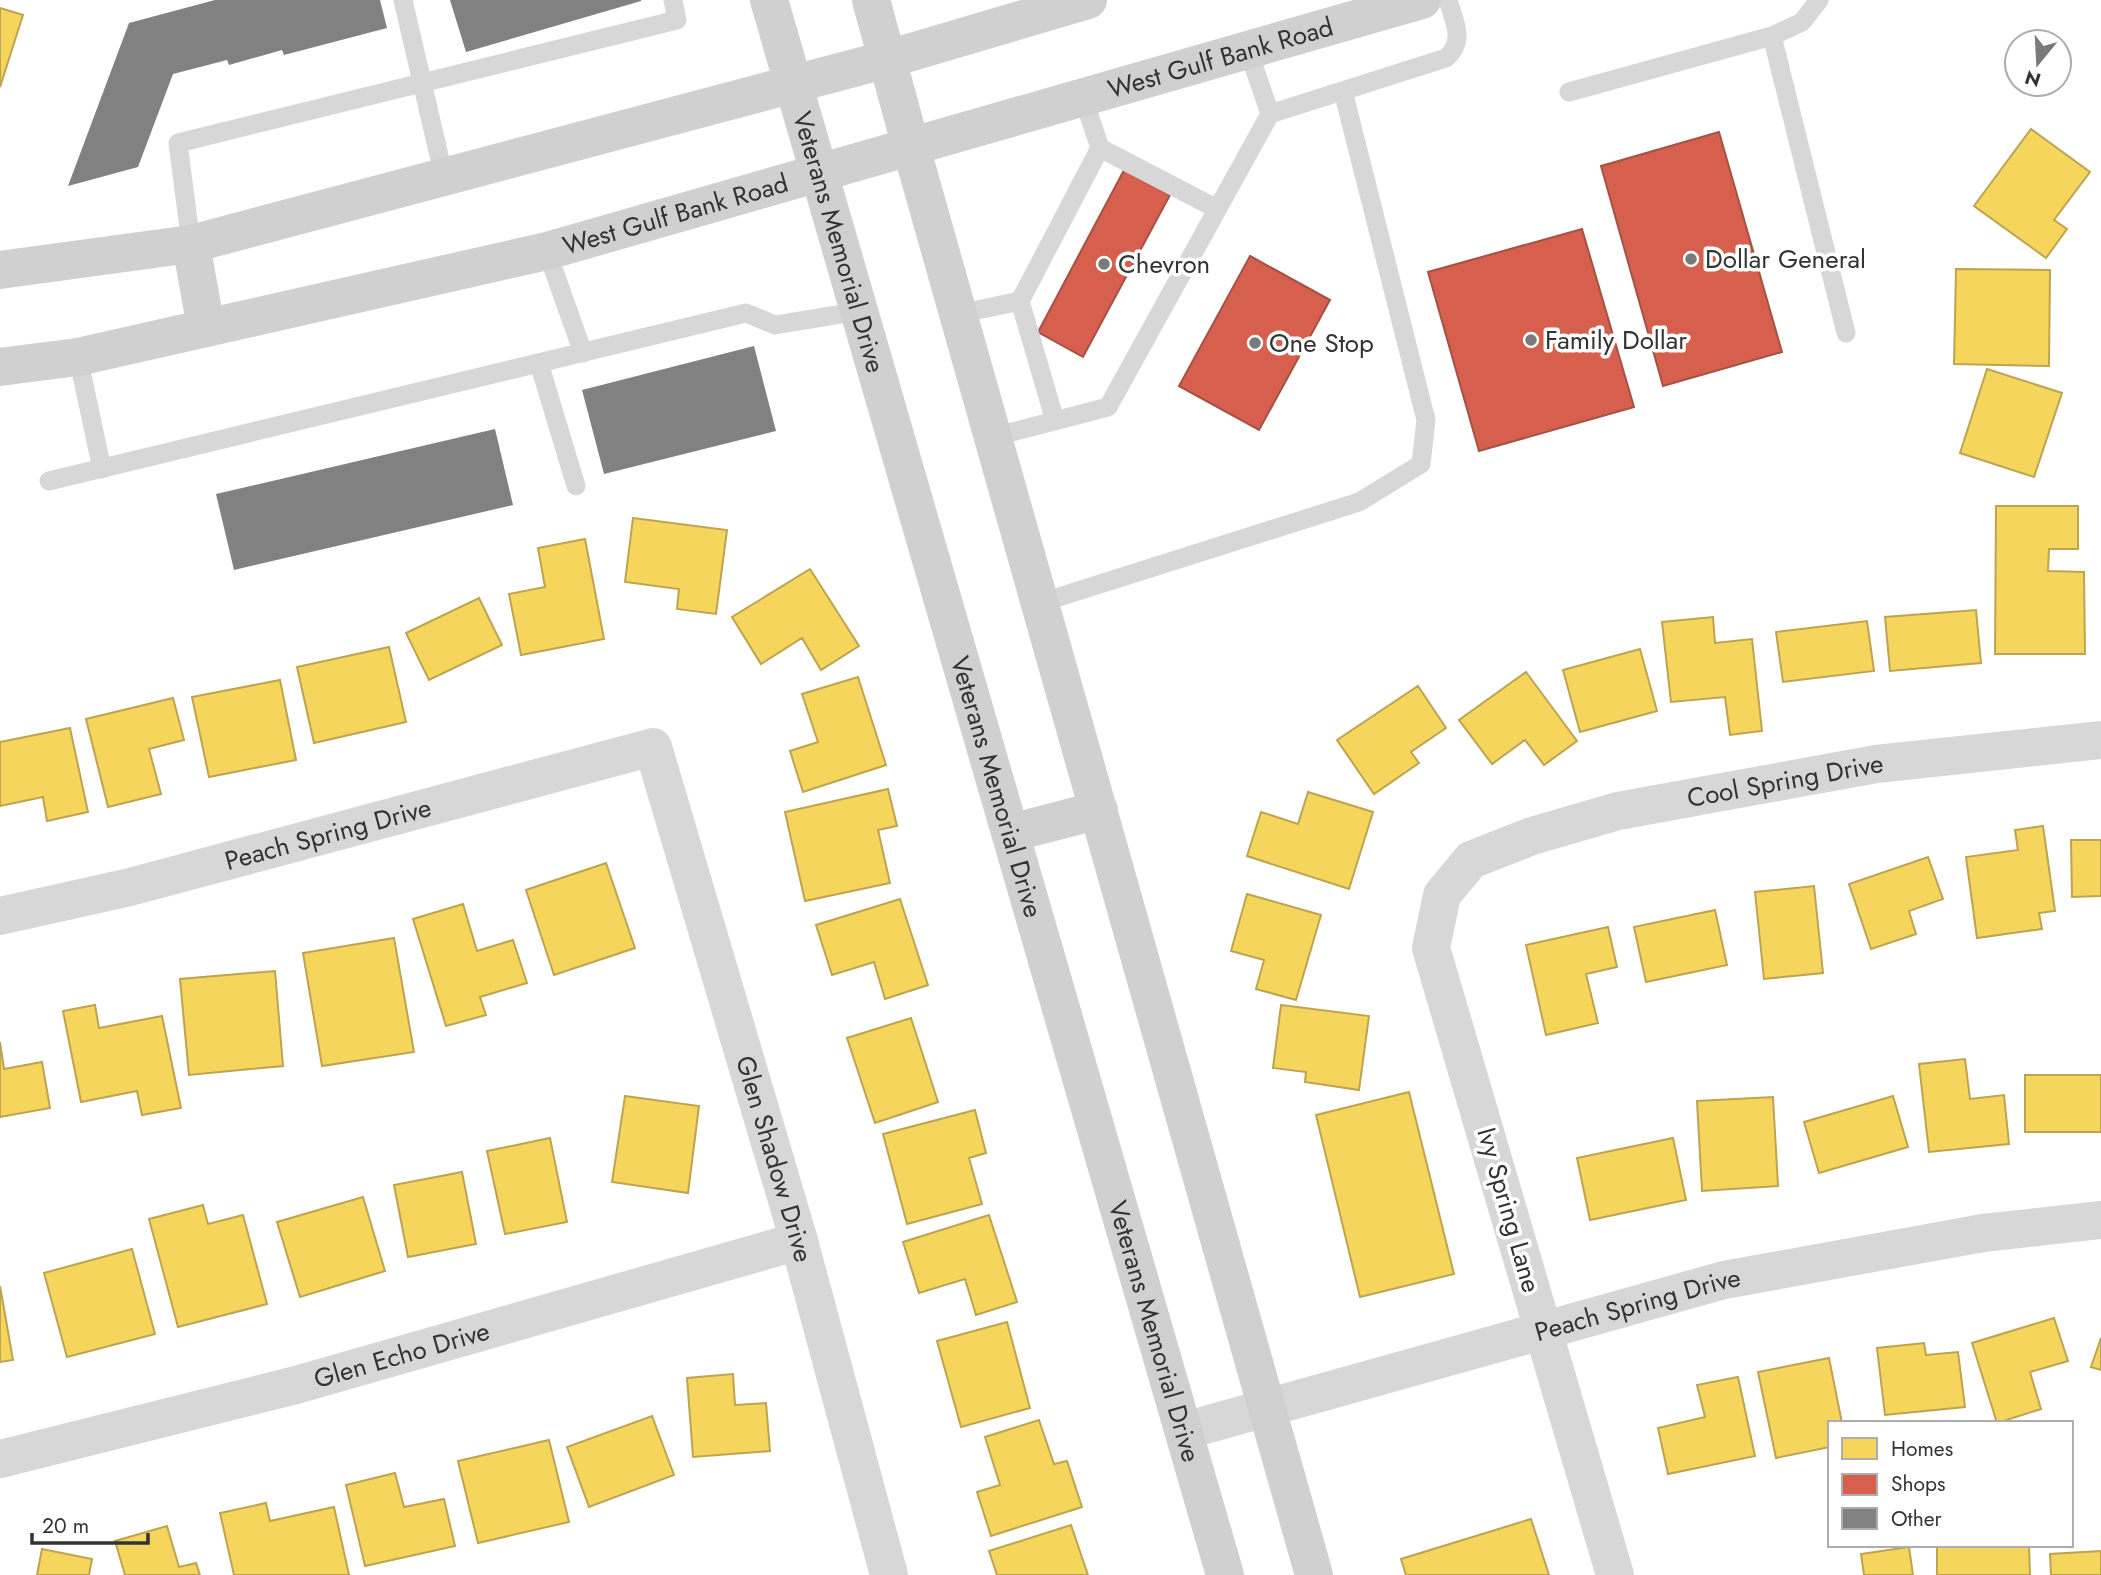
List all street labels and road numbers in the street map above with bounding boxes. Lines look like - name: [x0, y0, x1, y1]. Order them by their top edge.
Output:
- street label: West Gulf Bank Road: [1103, 7, 1337, 108]
- street label: Veterans Memorial Drive: [783, 107, 895, 377]
- street label: West Gulf Bank Road: [558, 164, 792, 265]
- street label: Veterans Memorial Drive: [941, 652, 1053, 922]
- street label: Cool Spring Drive: [1684, 744, 1885, 817]
- street label: Peach Spring Drive: [220, 788, 435, 880]
- street label: Glen Shadow Drive: [726, 1051, 823, 1266]
- street label: Ivy Spring Lane: [1467, 1123, 1551, 1297]
- street label: Veterans Memorial Drive: [1099, 1196, 1210, 1466]
- street label: Peach Spring Drive: [1530, 1258, 1744, 1351]
- street label: Glen Echo Drive: [309, 1312, 494, 1398]

